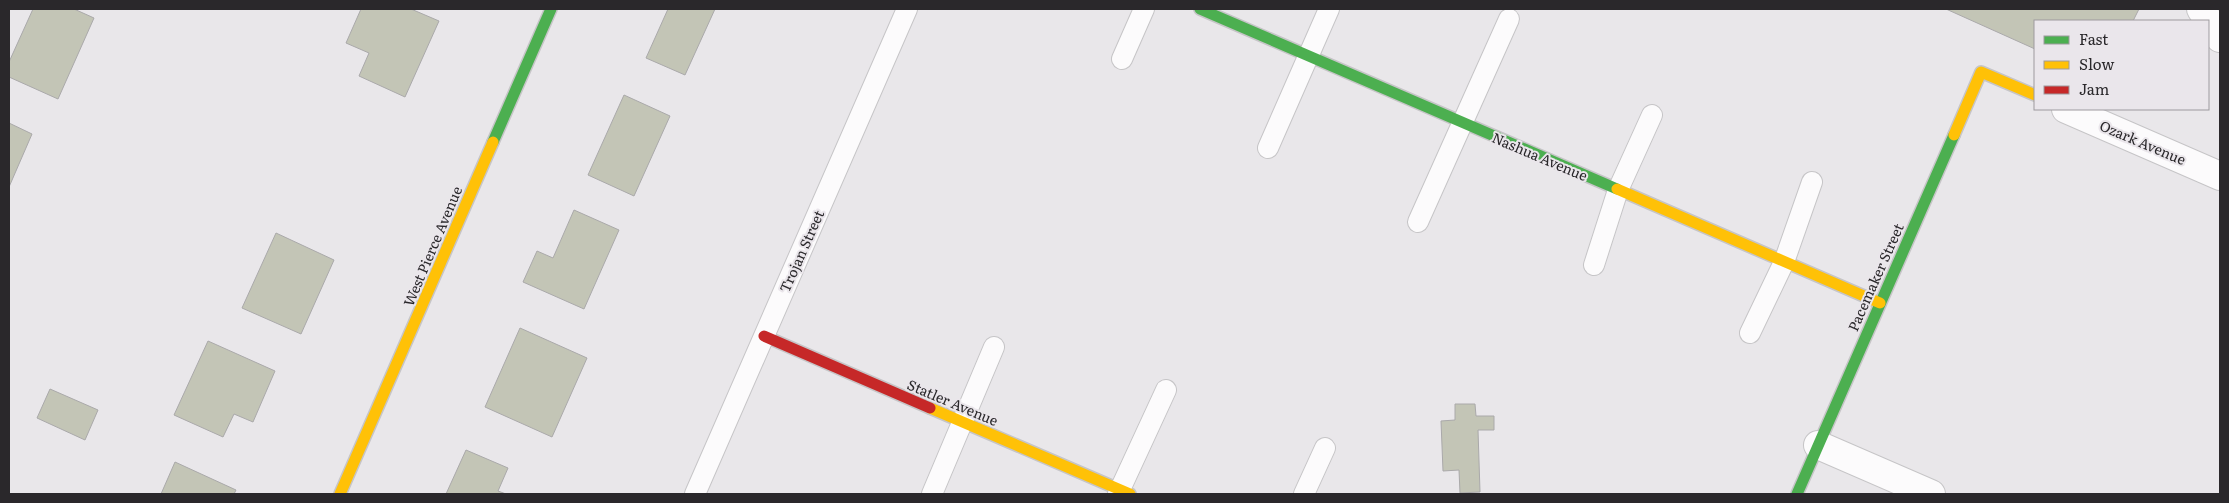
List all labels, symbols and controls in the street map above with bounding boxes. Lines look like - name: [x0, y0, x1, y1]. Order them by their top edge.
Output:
- legend: [2034, 20, 2209, 110]
- text: Fast: [2079, 27, 2108, 50]
- text: Slow: [2079, 52, 2114, 75]
- text: Jam: [2079, 77, 2110, 100]
- street label: Ozark Avenue: [2097, 115, 2189, 169]
- street label: Nashua Avenue: [1489, 127, 1591, 185]
- street label: West Pierce Avenue: [398, 183, 466, 309]
- street label: Trojan Street: [774, 206, 828, 295]
- street label: Pacemaker Street: [1842, 220, 1908, 334]
- street label: Statler Avenue: [905, 374, 1001, 430]

